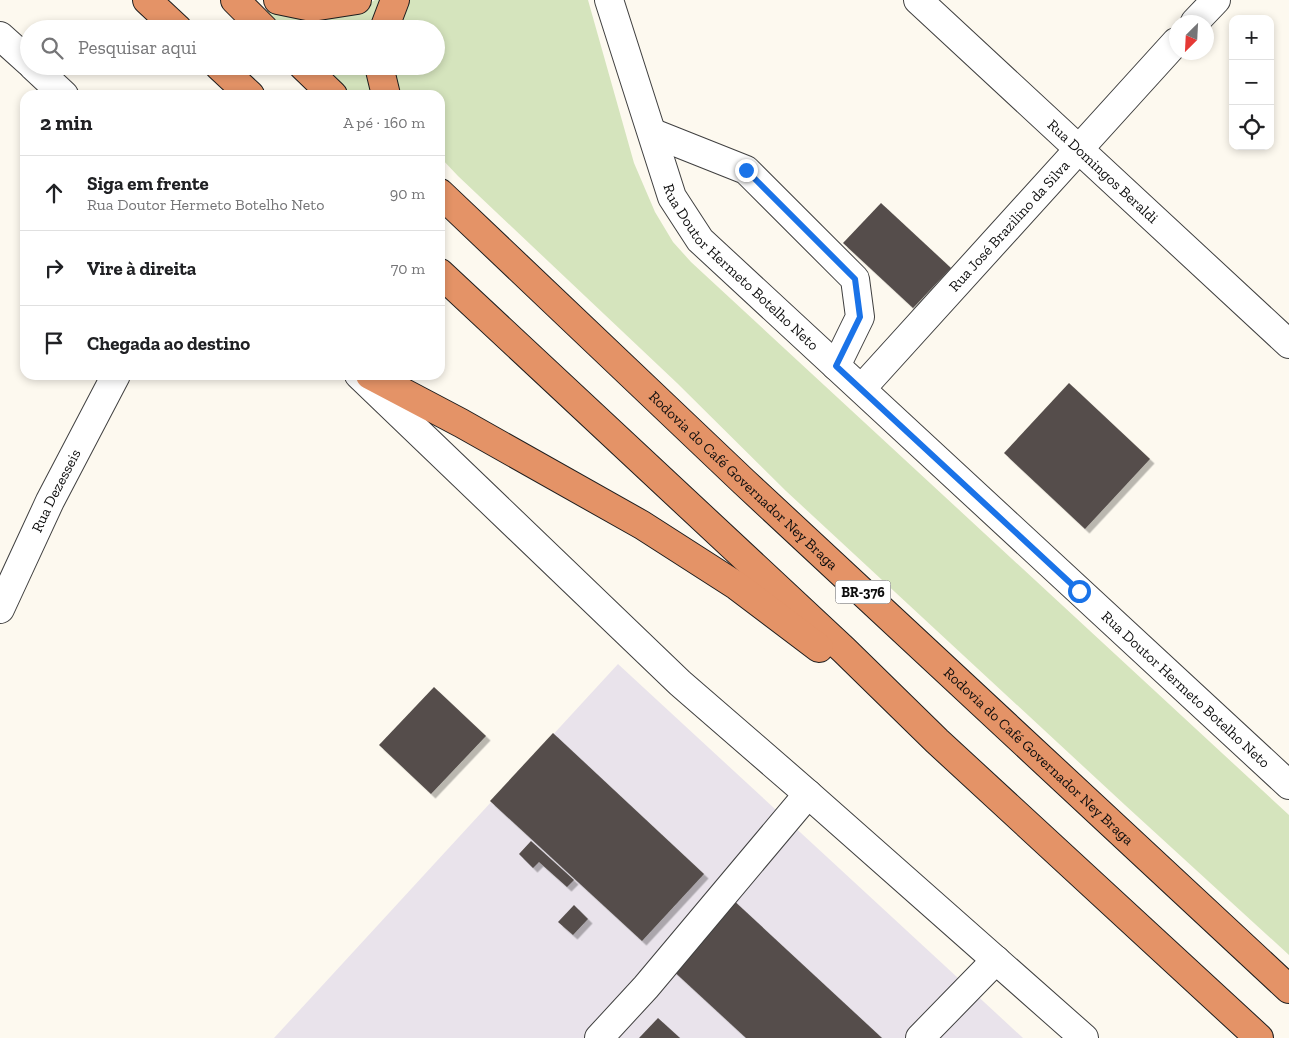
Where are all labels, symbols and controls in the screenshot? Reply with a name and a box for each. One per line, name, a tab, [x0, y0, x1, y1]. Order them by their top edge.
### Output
north arrow	[1169, 15, 1214, 60]
map controls	[1229, 15, 1274, 150]
button: +	[1229, 15, 1274, 60]
search box	[20, 20, 445, 75]
icon: search	[38, 34, 66, 62]
text: Pesquisar aqui	[78, 36, 197, 59]
button: −	[1229, 60, 1274, 105]
button: locate	[1229, 105, 1274, 150]
text: 2 min	[40, 110, 92, 135]
text: A pé · 160 m	[343, 113, 425, 132]
street label: Rua Domingos Beraldi	[1044, 116, 1162, 227]
street label: Rua José Brazilino da Silva	[945, 157, 1073, 295]
route end	[735, 159, 758, 182]
text: Siga em frente	[87, 172, 209, 195]
icon: ahead	[40, 179, 68, 207]
street label: Rua Doutor Hermeto Botelho Neto	[659, 182, 823, 354]
text: 90 m	[390, 184, 425, 203]
text: Rua Doutor Hermeto Botelho Neto	[87, 195, 324, 214]
icon: right	[40, 254, 68, 282]
text: Vire à direita	[87, 257, 196, 280]
text: 70 m	[391, 259, 425, 278]
icon: arrive	[40, 329, 68, 357]
text: Chegada ao destino	[87, 332, 250, 355]
street label: Rodovia do Café Governador Ney Braga	[645, 387, 842, 574]
street label: Rua Dezesseis	[28, 446, 85, 535]
road number: BR-376	[836, 580, 890, 604]
route start	[1068, 580, 1091, 603]
street label: Rua Doutor Hermeto Botelho Neto	[1098, 607, 1274, 772]
street label: Rodovia do Café Governador Ney Braga	[940, 664, 1137, 849]

